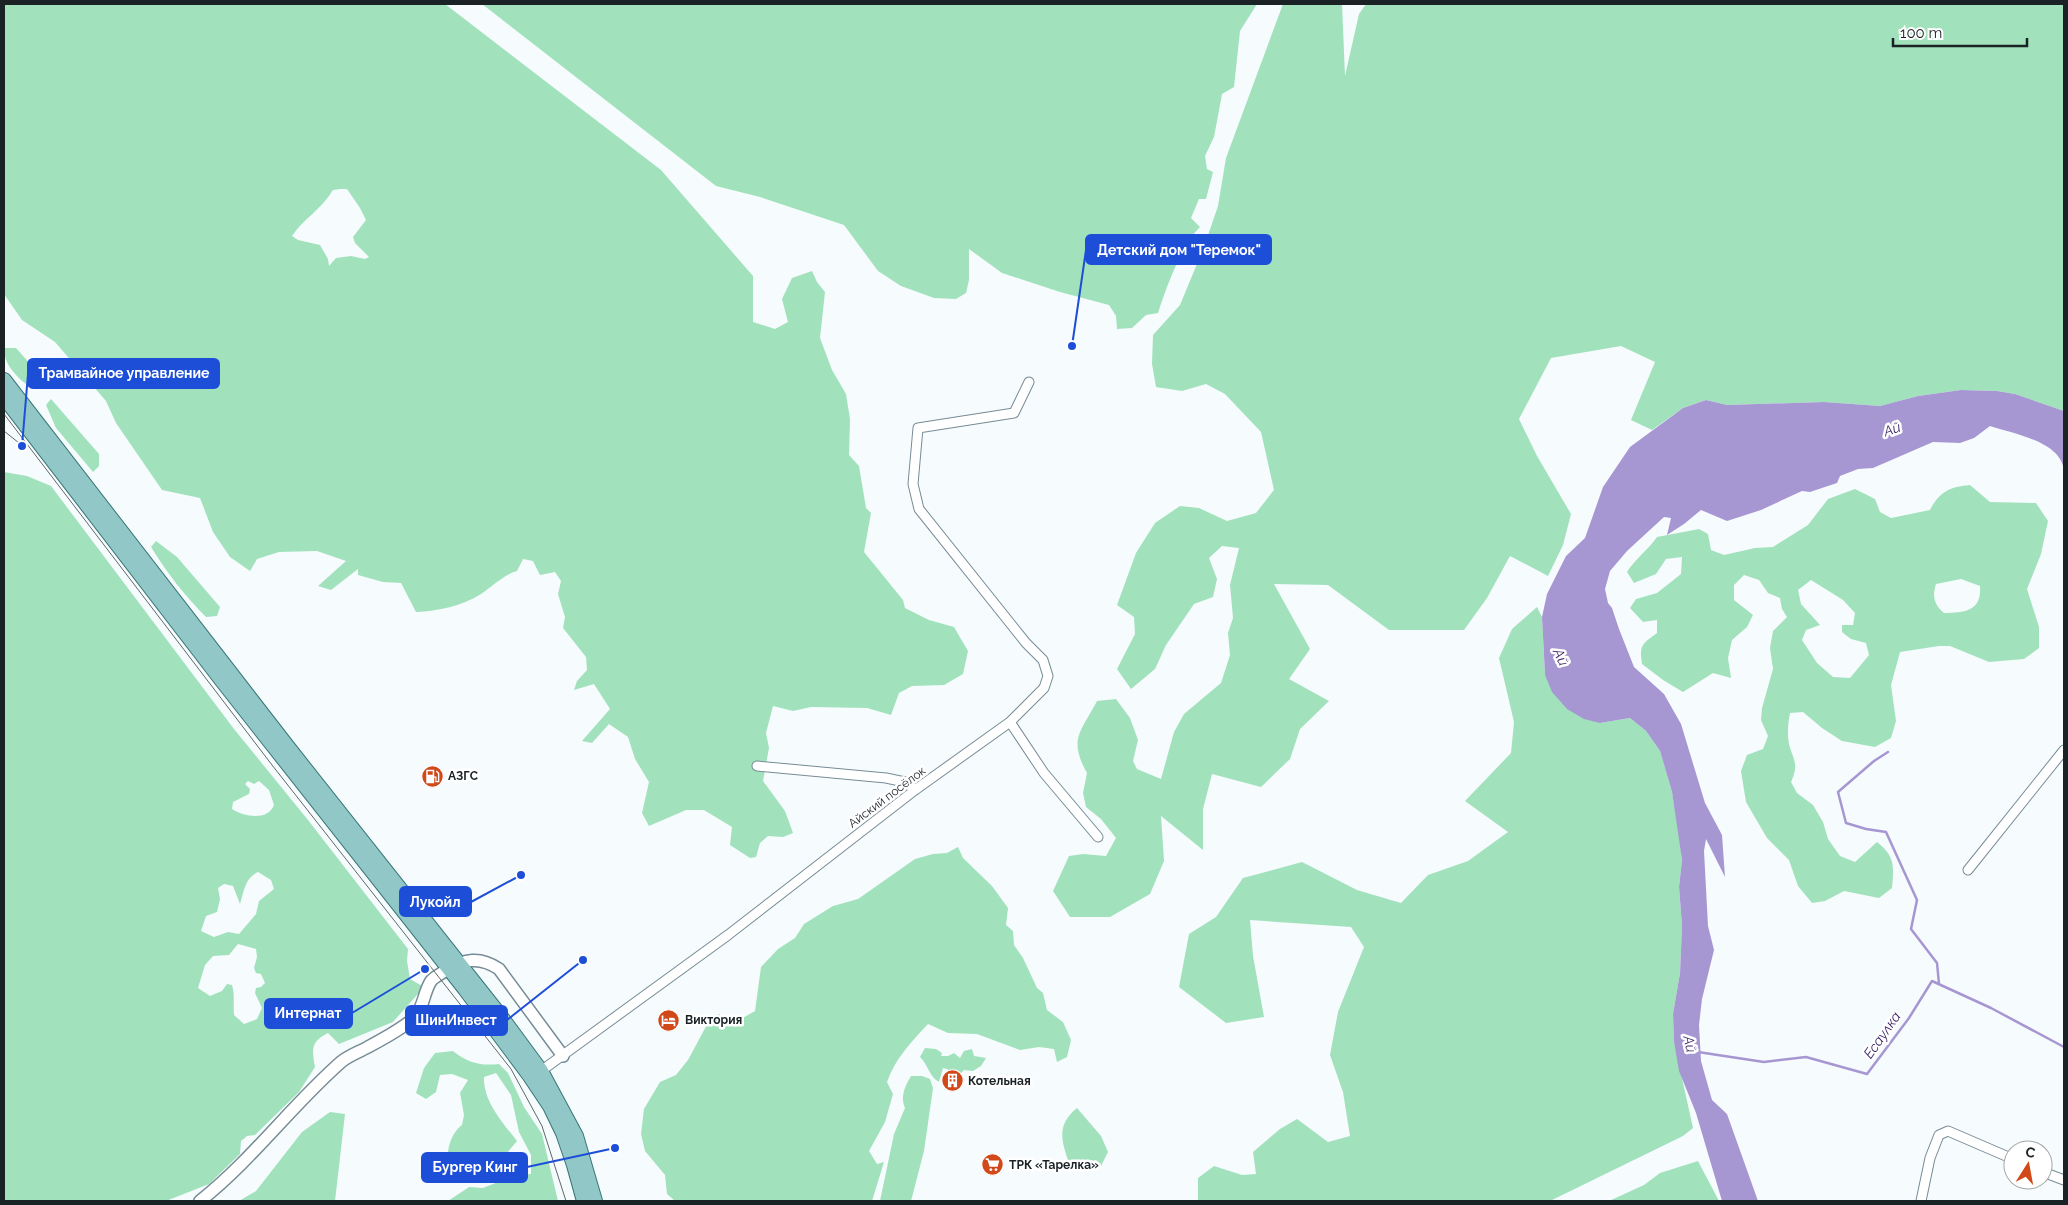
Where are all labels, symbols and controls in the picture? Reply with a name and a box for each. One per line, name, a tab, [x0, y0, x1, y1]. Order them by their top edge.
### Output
scale bar	[1893, 15, 2027, 47]
text: 100 m	[1900, 24, 1942, 42]
callout: Детский дом "Теремок"	[1086, 235, 1271, 264]
text: Детский дом "Теремок"	[1097, 242, 1261, 258]
callout: Трамвайное управление	[28, 359, 219, 388]
text: Трамвайное управление	[39, 365, 210, 381]
water label: Ай	[1880, 419, 1903, 440]
water label: Ай	[1550, 645, 1572, 668]
street label: Айский посёлок	[846, 763, 928, 831]
fuel station icon: АЗГС	[420, 764, 444, 788]
place label: АЗГС	[448, 769, 478, 783]
callout: Лукойл	[400, 887, 471, 916]
text: Лукойл	[409, 894, 461, 910]
callout: Интернат	[265, 999, 352, 1028]
text: Интернат	[275, 1005, 341, 1021]
callout: ШинИнвест	[406, 1006, 507, 1035]
hotel icon: Виктория	[657, 1008, 681, 1032]
water label: Есаулка	[1860, 1009, 1904, 1061]
text: ШинИнвест	[415, 1012, 497, 1028]
place label: Виктория	[685, 1013, 742, 1027]
water label: Ай	[1680, 1033, 1700, 1054]
building icon: Котельная	[940, 1069, 964, 1093]
place label: Котельная	[968, 1074, 1031, 1088]
north arrow	[2003, 1140, 2053, 1190]
text: С	[2024, 1143, 2037, 1161]
callout: Бургер Кинг	[422, 1153, 527, 1182]
supermarket icon: ТРК «Тарелка»	[981, 1153, 1005, 1177]
place label: ТРК «Тарелка»	[1009, 1158, 1099, 1172]
text: Бургер Кинг	[432, 1159, 518, 1175]

